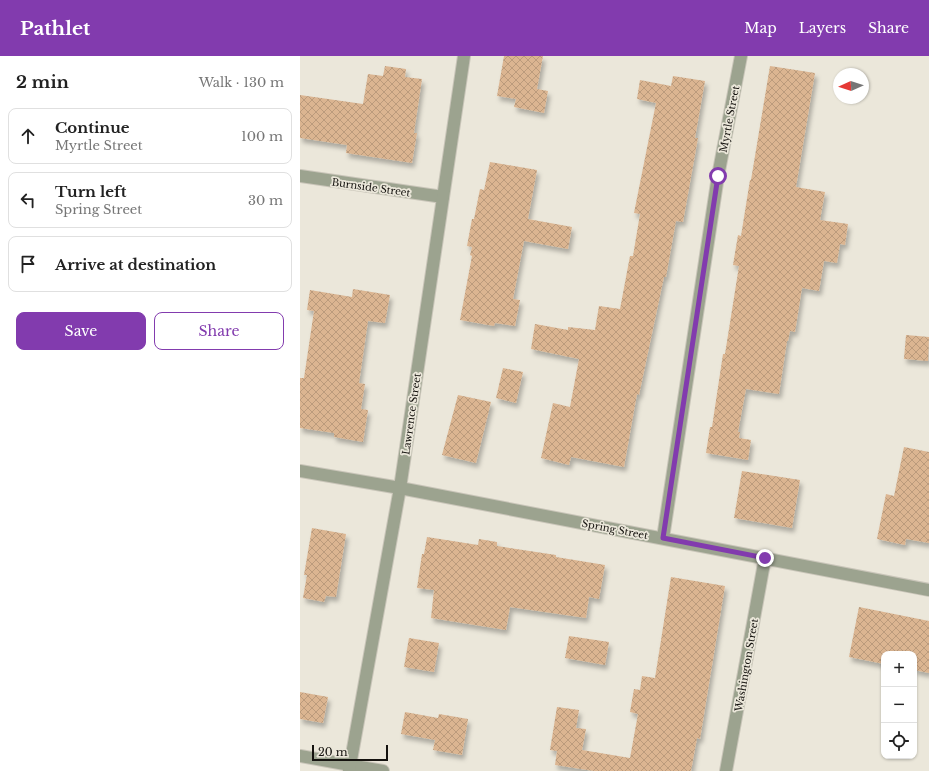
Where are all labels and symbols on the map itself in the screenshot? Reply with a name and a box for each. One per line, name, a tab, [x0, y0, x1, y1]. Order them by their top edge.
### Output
north arrow	[833, 68, 869, 104]
street label: Myrtle Street	[717, 85, 742, 153]
route start	[709, 167, 727, 185]
street label: Burnside Street	[331, 176, 411, 199]
street label: Lawrence Street	[399, 372, 424, 456]
street label: Spring Street	[581, 517, 649, 542]
route end	[756, 549, 774, 567]
street label: Washington Street	[732, 617, 761, 714]
scale bar	[312, 743, 388, 762]

